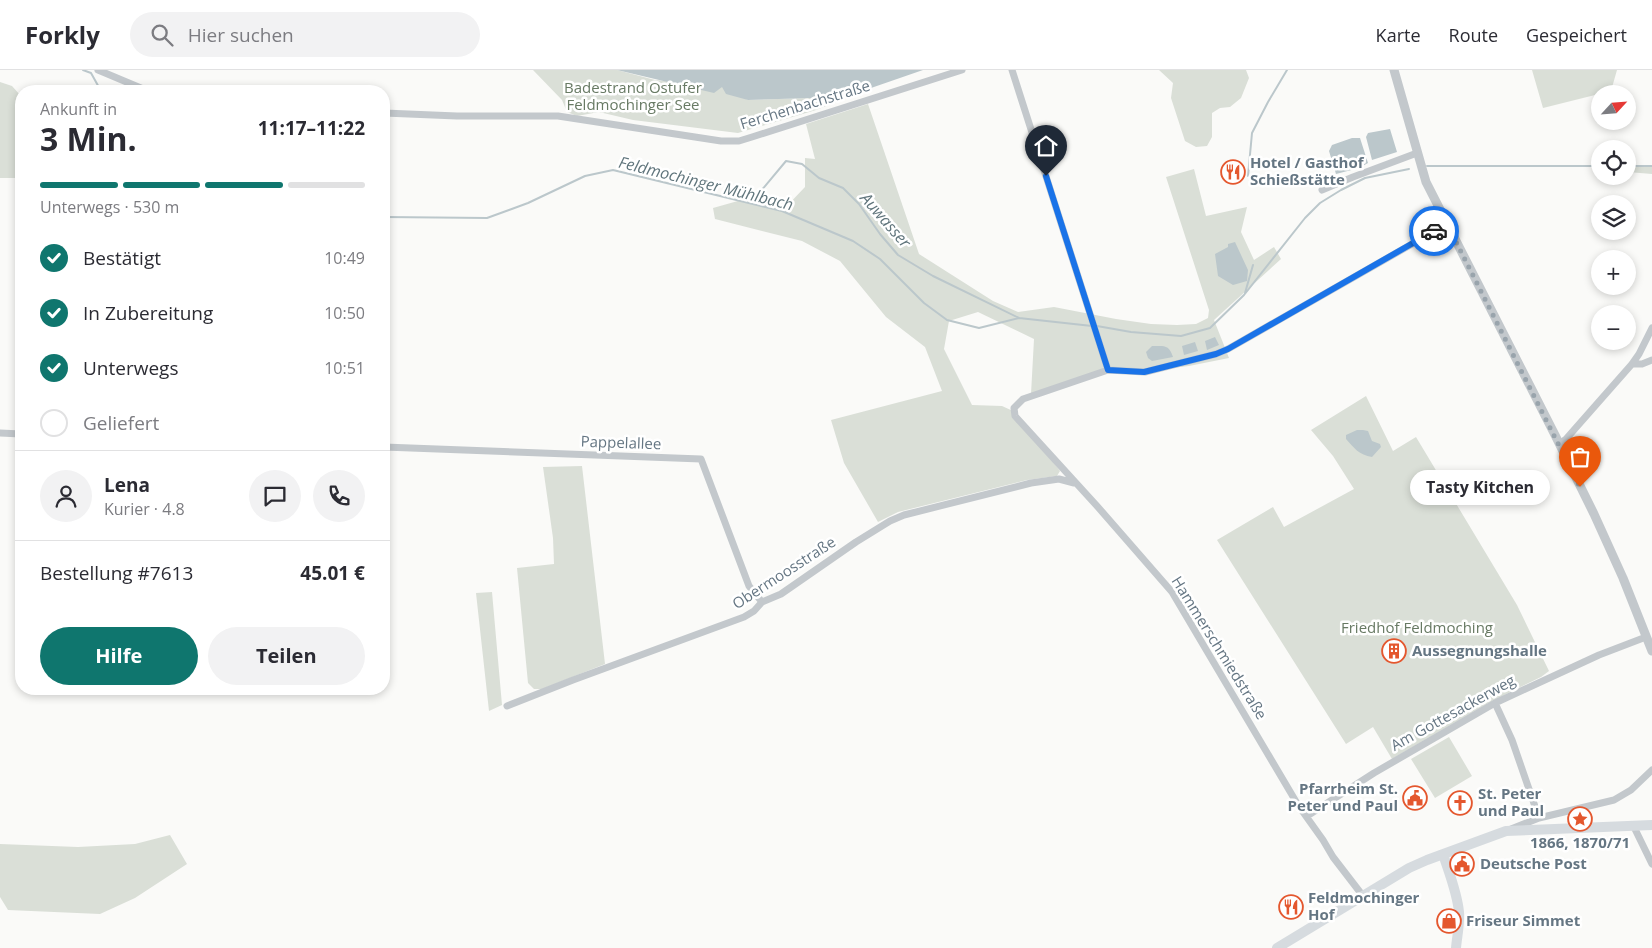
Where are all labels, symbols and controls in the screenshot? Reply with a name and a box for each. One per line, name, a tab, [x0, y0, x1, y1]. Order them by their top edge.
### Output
search box	[130, 12, 480, 57]
text: Forkly	[25, 18, 100, 51]
icon: search	[148, 21, 176, 49]
text: Hier suchen	[188, 22, 294, 48]
text: Karte	[1376, 23, 1421, 47]
text: Route	[1449, 23, 1498, 47]
text: Gespeichert	[1526, 23, 1627, 47]
street label: Ferchenbachstraße	[737, 75, 872, 133]
park label: Badestrand Ostufer Feldmochinger See	[564, 77, 702, 114]
north arrow	[1591, 85, 1636, 130]
map controls	[1591, 85, 1636, 350]
text: Ankunft in	[40, 98, 117, 120]
text: 11:17–11:22	[258, 115, 365, 141]
text: 3 Min.	[40, 117, 137, 160]
pin	[1025, 125, 1067, 176]
icon: home	[1032, 132, 1060, 160]
button: locate	[1591, 140, 1636, 185]
water label: Feldmochinger Mühlbach	[617, 151, 795, 215]
place label: Hotel / Gasthof Schießstätte	[1250, 152, 1365, 189]
restaurant icon: Hotel / Gasthof Schießstätte	[1220, 159, 1246, 185]
water label: Auwasser	[855, 187, 917, 253]
button: layers	[1591, 195, 1636, 240]
text: Unterwegs · 530 m	[40, 196, 179, 218]
courier	[1409, 206, 1459, 256]
icon: car	[1420, 217, 1448, 245]
icon: check	[40, 244, 68, 272]
text: Bestätigt	[83, 245, 161, 271]
text: 10:49	[324, 247, 365, 269]
button: +	[1591, 250, 1636, 295]
icon: check	[40, 299, 68, 327]
text: In Zubereitung	[83, 300, 213, 326]
text: 10:50	[324, 302, 365, 324]
button: −	[1591, 305, 1636, 350]
icon: check	[40, 354, 68, 382]
text: Unterwegs	[83, 355, 178, 381]
text: 10:51	[324, 357, 365, 379]
text: Geliefert	[83, 410, 159, 436]
street label: Pappelallee	[580, 431, 662, 453]
pin	[1559, 436, 1601, 487]
icon: bag	[1566, 443, 1594, 471]
button: person	[40, 470, 92, 522]
button: chat	[249, 470, 301, 522]
button: phone	[313, 470, 365, 522]
callout: Tasty Kitchen	[1410, 470, 1550, 504]
text: Lena	[104, 472, 150, 498]
text: Tasty Kitchen	[1426, 476, 1534, 498]
text: Kurier · 4.8	[104, 498, 185, 520]
street label: Obermoosstraße	[728, 531, 839, 613]
text: Bestellung #7613	[40, 560, 193, 586]
text: 45.01 €	[300, 560, 365, 586]
street label: Hammerschmiedstraße	[1168, 572, 1272, 723]
park label: Friedhof Feldmoching	[1341, 617, 1493, 637]
button: Hilfe	[40, 627, 198, 685]
button: Teilen	[208, 627, 365, 685]
building icon: Aussegnungshalle	[1381, 638, 1407, 664]
place label: Aussegnungshalle	[1412, 640, 1547, 660]
street label: Am Gottesackerweg	[1387, 670, 1518, 755]
place label: Pfarrheim St. Peter und Paul	[1288, 778, 1398, 815]
place label: St. Peter und Paul	[1478, 783, 1544, 820]
public building icon: Pfarrheim St. Peter und Paul	[1402, 785, 1428, 811]
church icon: St. Peter und Paul	[1447, 790, 1473, 816]
place icon: 1866, 1870/71	[1567, 806, 1593, 832]
place label: 1866, 1870/71	[1530, 832, 1630, 852]
public building icon: Deutsche Post	[1449, 851, 1475, 877]
place label: Deutsche Post	[1480, 853, 1587, 873]
place label: Feldmochinger Hof	[1308, 887, 1420, 924]
restaurant icon: Feldmochinger Hof	[1278, 894, 1304, 920]
shop icon: Friseur Simmet	[1436, 908, 1462, 934]
place label: Friseur Simmet	[1466, 910, 1581, 930]

